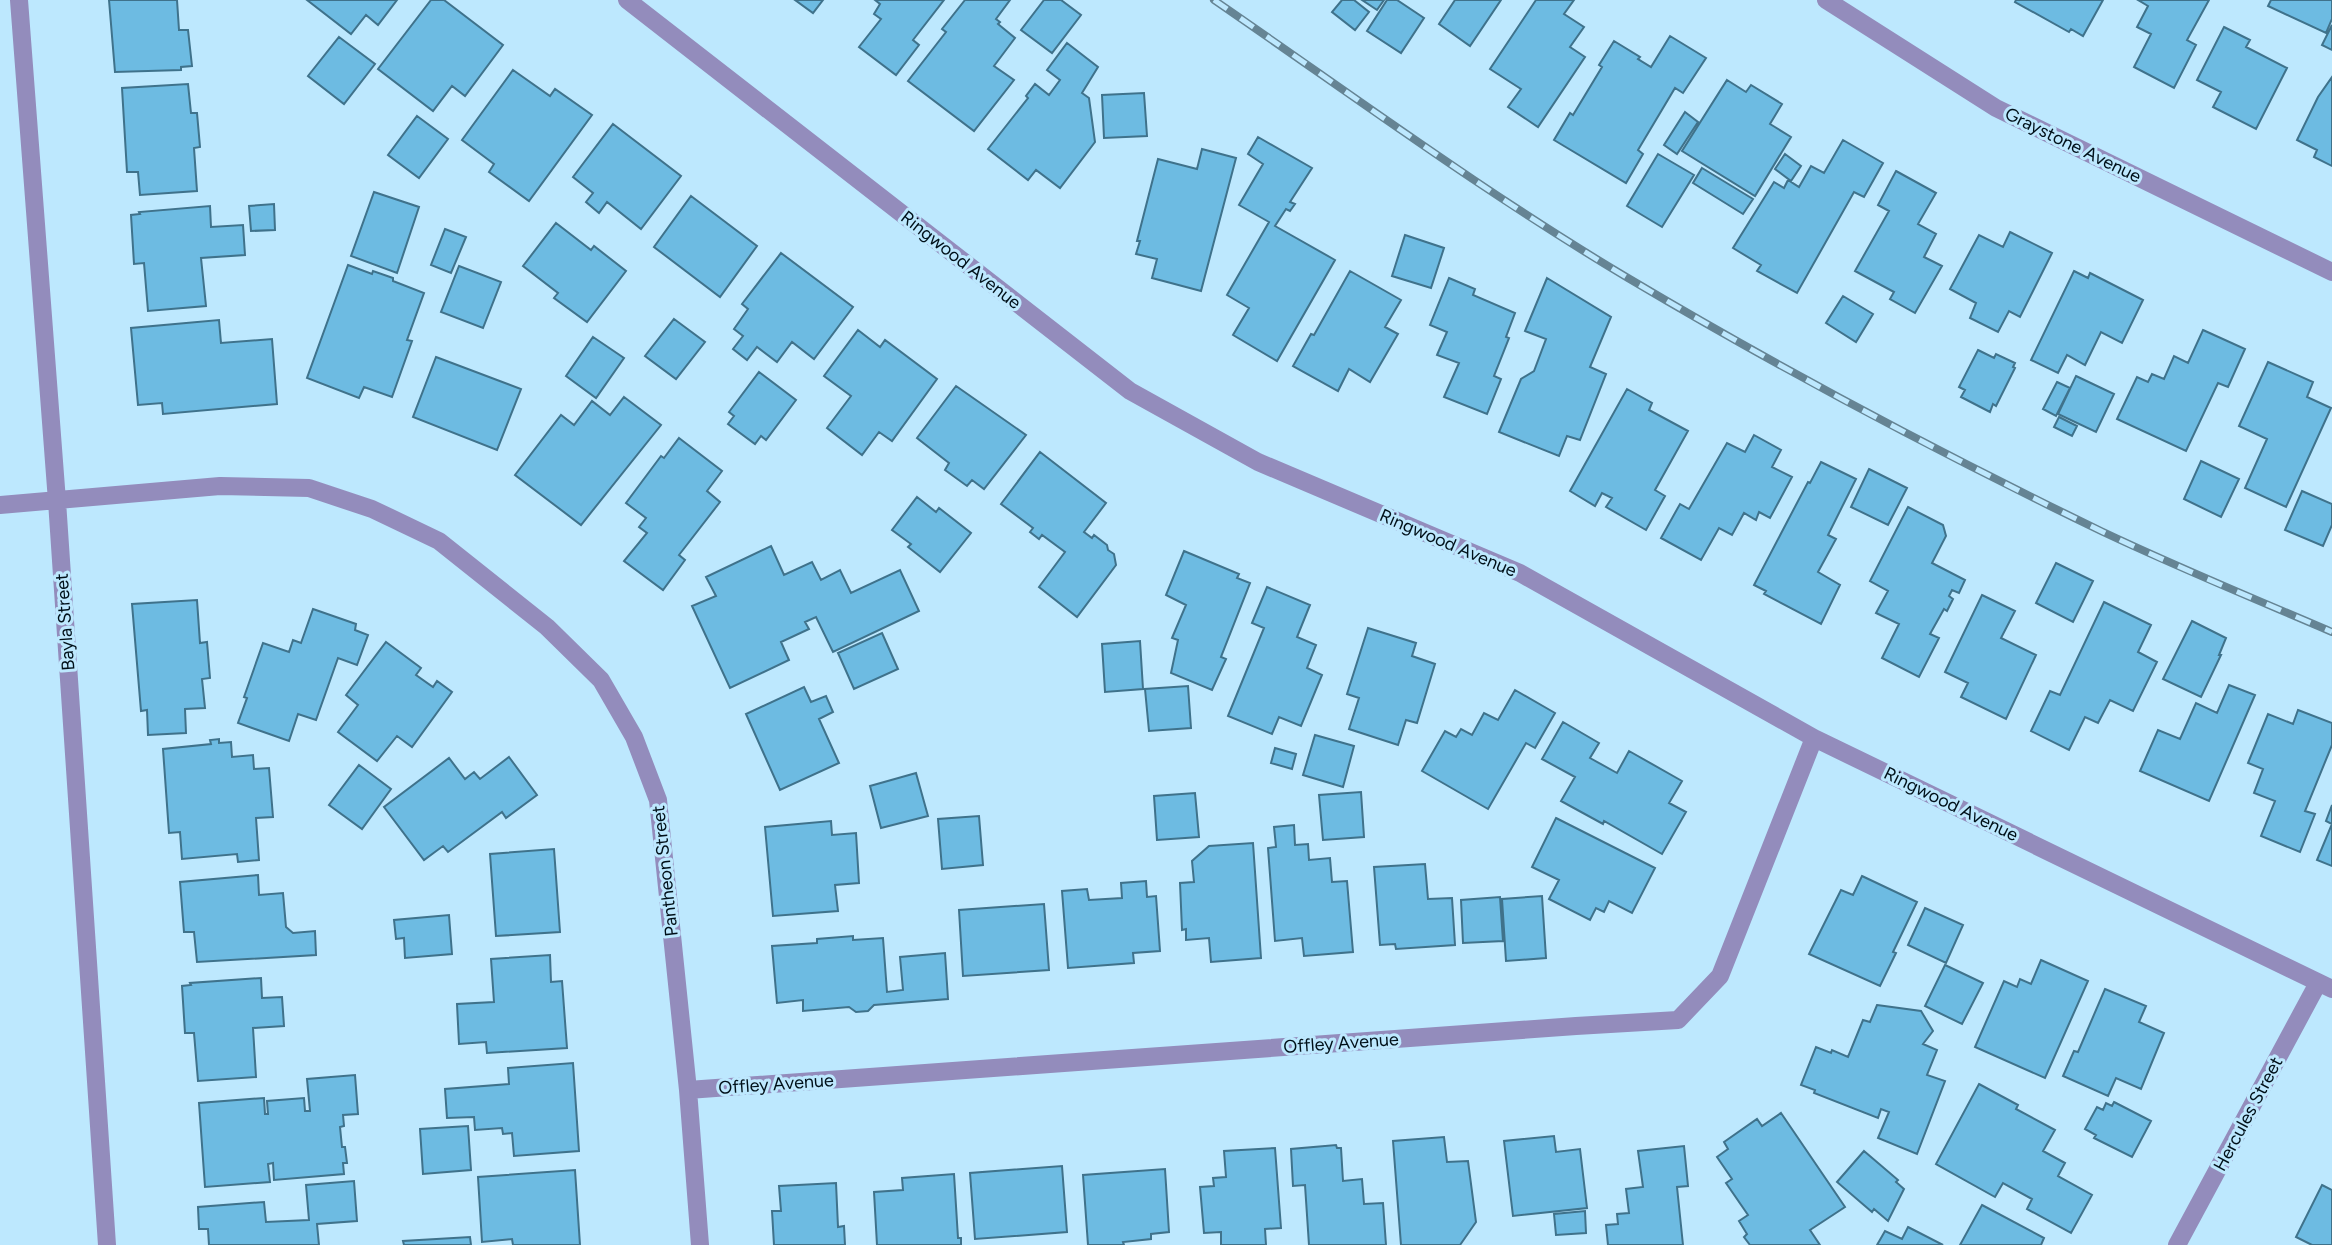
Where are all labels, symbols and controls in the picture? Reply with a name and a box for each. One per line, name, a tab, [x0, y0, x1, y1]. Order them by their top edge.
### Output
street label: Graystone Avenue	[2001, 102, 2145, 188]
street label: Ringwood Avenue	[896, 206, 1026, 314]
street label: Ringwood Avenue	[1376, 504, 1520, 582]
street label: Bayla Street	[51, 572, 79, 671]
street label: Ringwood Avenue	[1880, 762, 2022, 846]
street label: Pantheon Street	[647, 804, 683, 938]
street label: Offley Avenue	[1283, 1028, 1400, 1058]
street label: Hercules Street	[2209, 1053, 2287, 1175]
street label: Offley Avenue	[718, 1069, 835, 1099]

